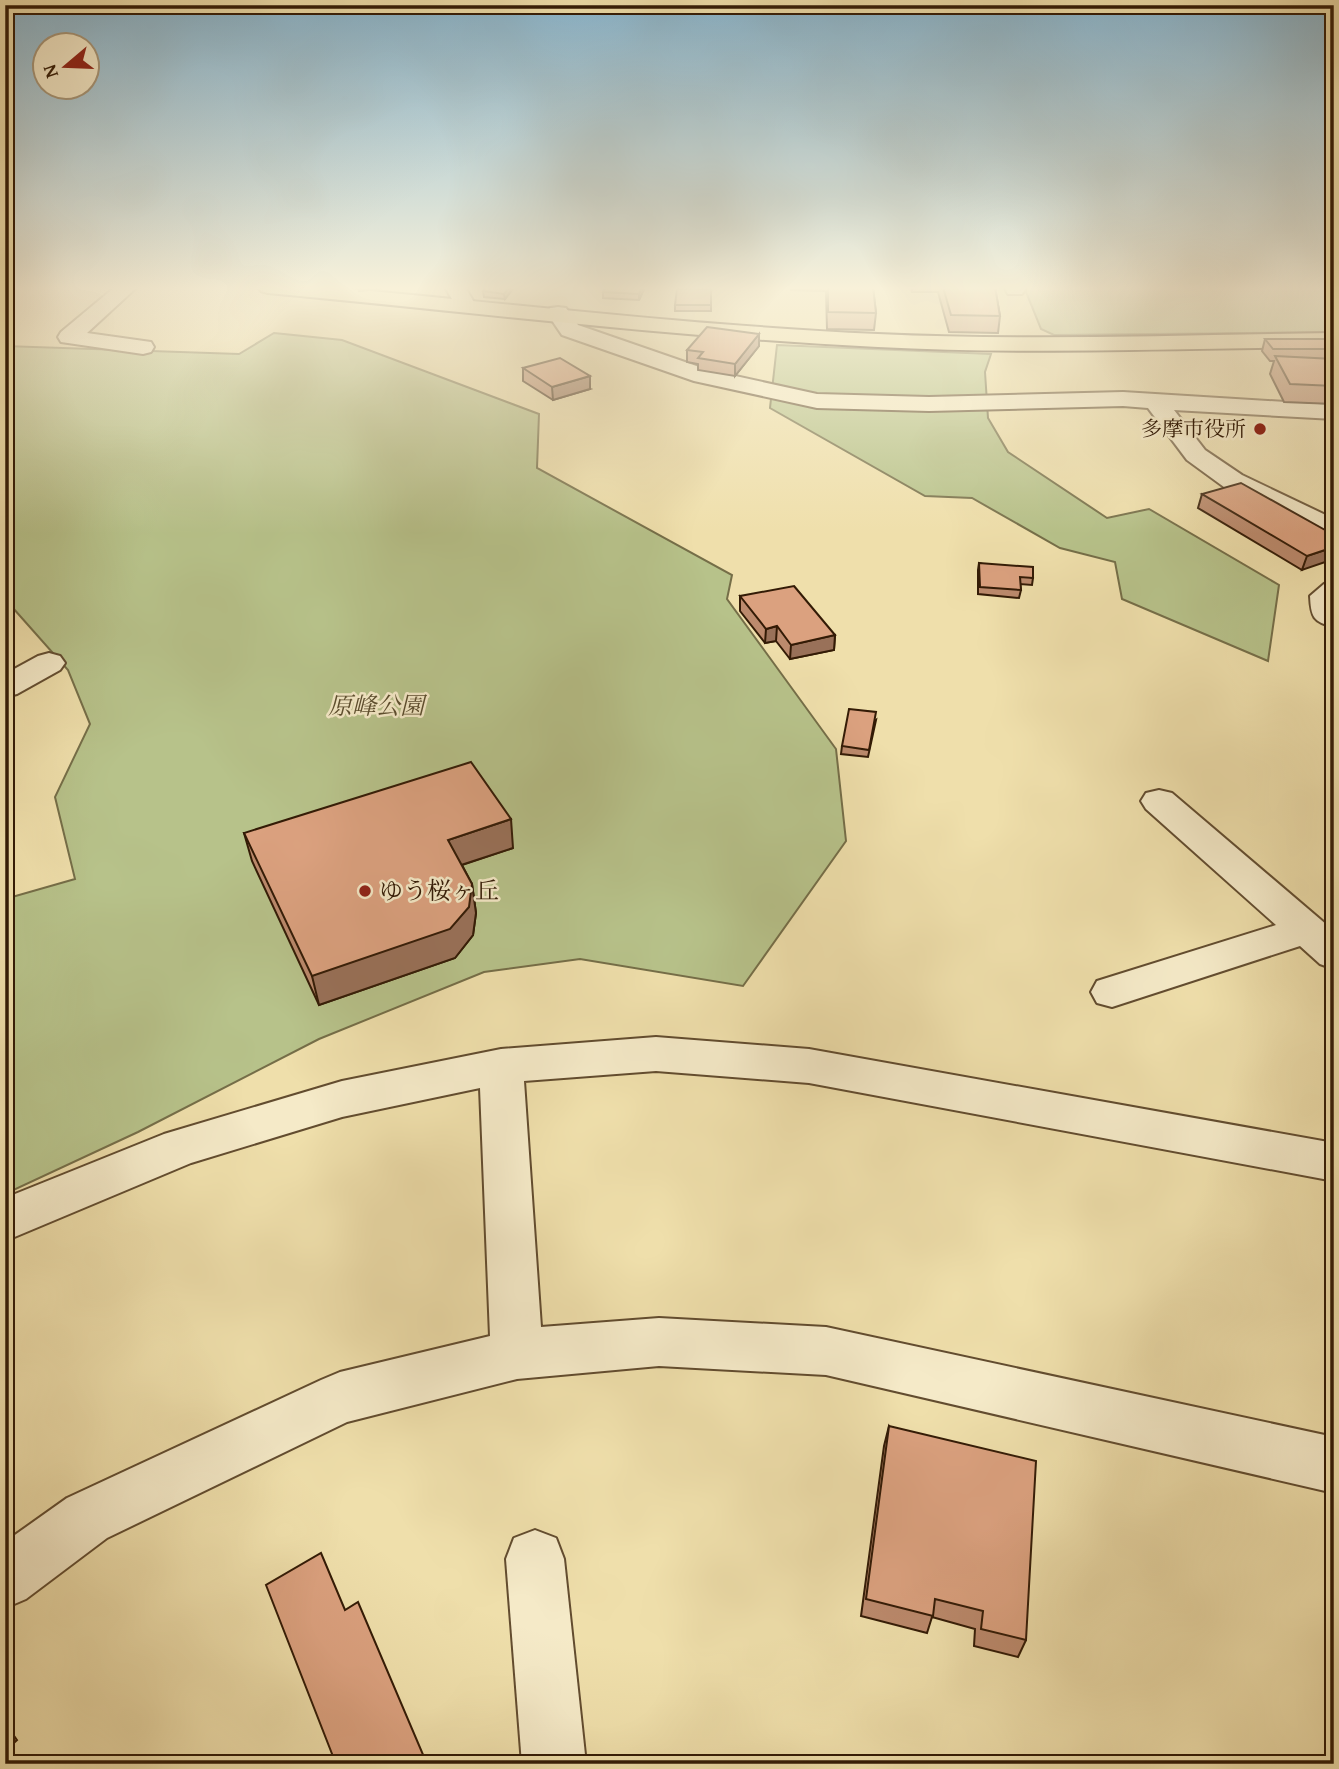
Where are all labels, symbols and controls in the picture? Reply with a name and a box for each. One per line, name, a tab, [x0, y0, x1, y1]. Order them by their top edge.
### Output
north arrow	[32, 32, 102, 102]
text: N	[35, 61, 65, 82]
place label: 多摩市役所	[1141, 413, 1246, 444]
marker: 多摩市役所	[1252, 421, 1268, 437]
park label: 原峰公園	[328, 688, 428, 723]
place label: ゆう桜ヶ丘	[379, 873, 499, 908]
marker: ゆう桜ヶ丘	[357, 883, 373, 899]

